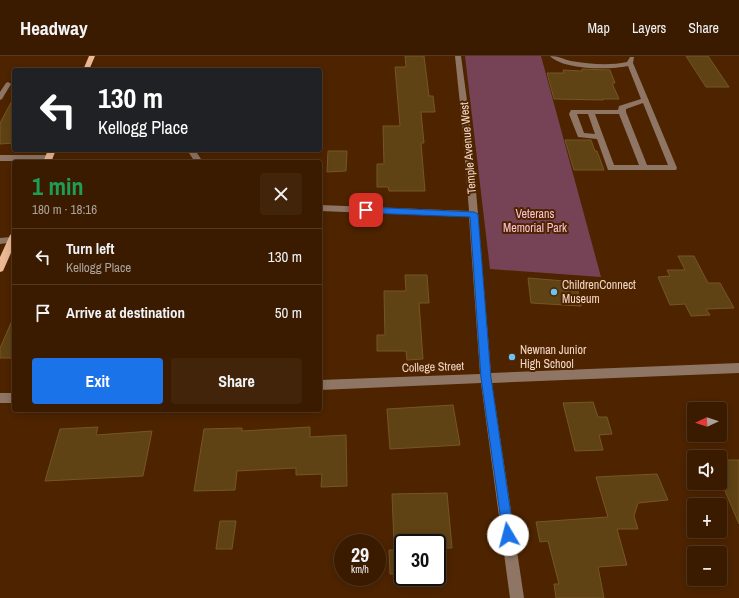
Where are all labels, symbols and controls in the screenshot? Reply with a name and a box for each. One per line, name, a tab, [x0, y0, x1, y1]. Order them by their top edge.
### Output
text: Headway	[20, 15, 88, 41]
text: Map	[588, 19, 610, 37]
text: Layers	[632, 19, 666, 37]
text: Share	[688, 19, 719, 37]
text: 130 m	[98, 79, 163, 117]
icon: left	[32, 84, 84, 136]
street label: Temple Avenue West	[456, 101, 480, 195]
text: Kellogg Place	[98, 115, 188, 140]
text: 1 min	[32, 170, 83, 202]
button: close	[260, 173, 302, 215]
pin	[349, 193, 383, 227]
icon: arrive	[355, 199, 377, 221]
text: 180 m · 18:16	[32, 201, 97, 218]
park label: Veterans Memorial Park	[503, 206, 567, 236]
text: Turn left	[66, 238, 114, 259]
icon: left	[32, 246, 54, 268]
text: 130 m	[268, 246, 302, 267]
text: Kellogg Place	[66, 259, 131, 276]
place label: ChildrenConnect Museum	[562, 277, 636, 307]
marker: ChildrenConnect Museum	[549, 287, 559, 297]
icon: arrive	[32, 302, 54, 324]
text: Arrive at destination	[66, 302, 185, 323]
text: 50 m	[275, 302, 302, 323]
place label: Newnan Junior High School	[520, 342, 587, 372]
marker: Newnan Junior High School	[507, 352, 517, 362]
button: Exit	[32, 358, 163, 404]
button: Share	[171, 358, 302, 404]
street label: College Street	[402, 358, 465, 376]
north arrow	[687, 402, 727, 442]
map controls	[687, 402, 727, 586]
button: sound	[687, 450, 727, 490]
button: +	[687, 498, 727, 538]
position arrow	[487, 514, 529, 556]
speed limit sign: 30	[394, 534, 446, 586]
text: 29	[351, 541, 369, 568]
button: −	[687, 546, 727, 586]
text: km/h	[351, 563, 369, 576]

